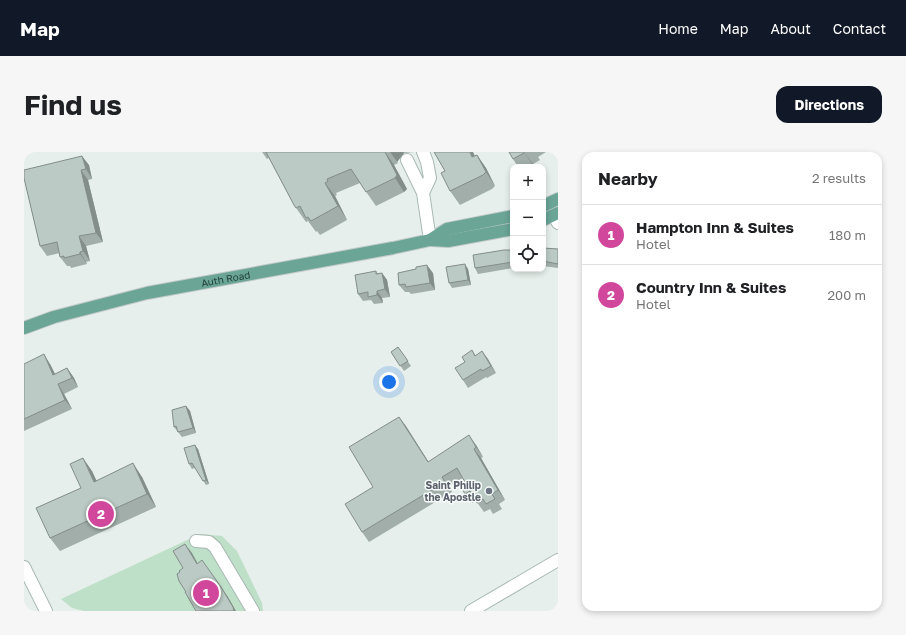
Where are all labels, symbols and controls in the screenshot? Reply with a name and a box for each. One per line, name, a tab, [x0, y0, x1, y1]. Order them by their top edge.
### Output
text: Map	[20, 17, 60, 40]
text: Home	[658, 20, 698, 37]
text: Map	[720, 20, 748, 37]
text: About	[770, 20, 811, 37]
text: Contact	[833, 20, 886, 37]
button: Directions	[776, 86, 882, 123]
text: Find us	[24, 88, 122, 121]
map controls	[510, 164, 546, 272]
button: +	[510, 164, 546, 200]
text: Nearby	[598, 168, 658, 189]
text: 2 results	[812, 170, 866, 186]
button: −	[510, 200, 546, 236]
text: Hampton Inn & Suites	[636, 218, 794, 236]
text: 1	[608, 227, 614, 243]
text: 180 m	[829, 227, 866, 243]
button: locate	[510, 236, 546, 272]
text: Hotel	[636, 236, 671, 252]
street label: Auth Road	[200, 268, 251, 289]
text: Country Inn & Suites	[636, 278, 786, 296]
text: 2	[607, 287, 615, 303]
text: 200 m	[828, 287, 866, 303]
text: Hotel	[636, 296, 671, 312]
your location	[379, 372, 399, 392]
place label: Saint Philip the Apostle	[425, 479, 481, 503]
marker: Saint Philip the Apostle	[484, 486, 494, 496]
pin: 2	[88, 499, 114, 529]
pin: 1	[193, 578, 219, 608]

